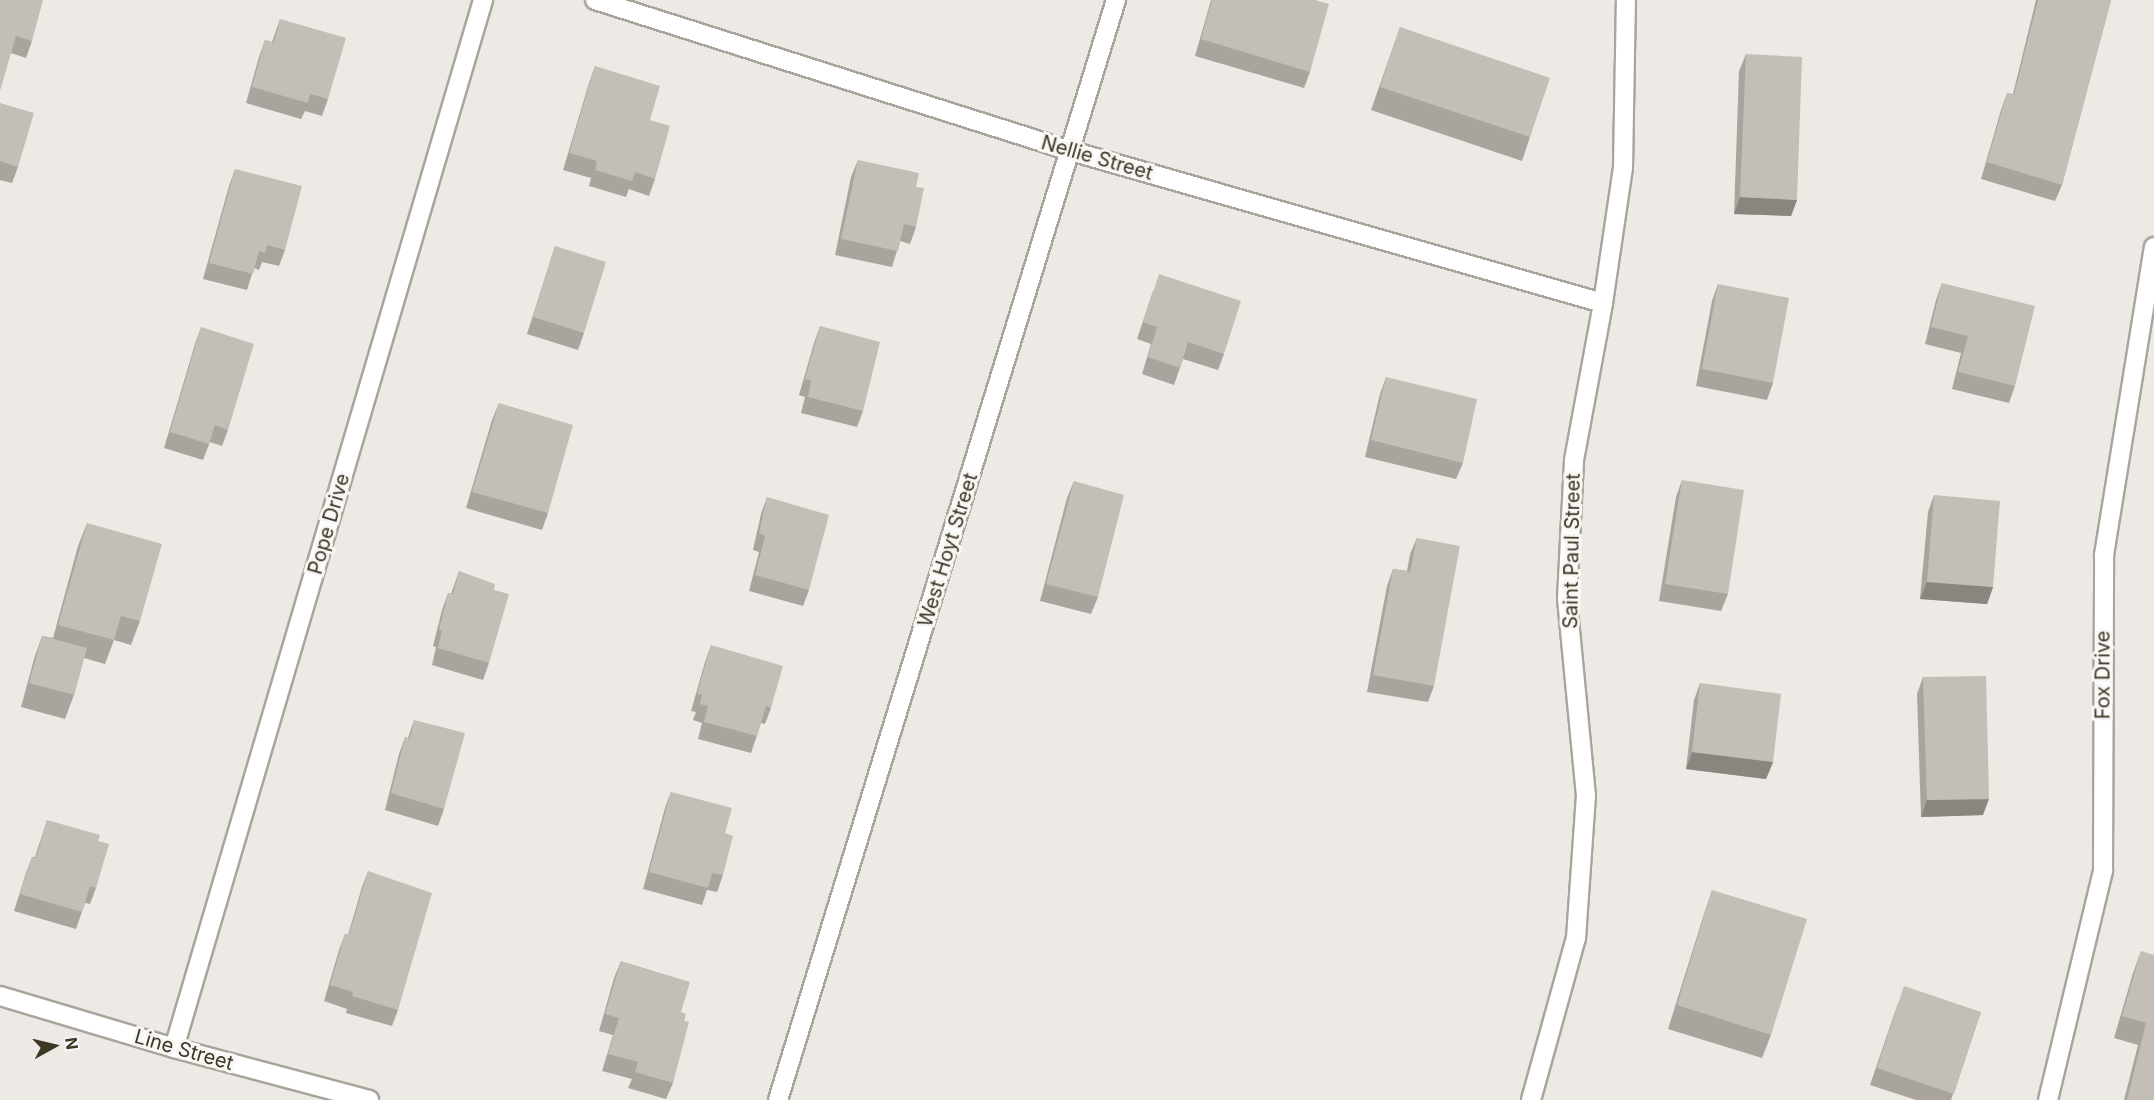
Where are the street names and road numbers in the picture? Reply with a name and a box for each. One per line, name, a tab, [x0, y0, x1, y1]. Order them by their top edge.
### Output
street label: Nellie Street	[1038, 131, 1156, 185]
street label: West Hoyt Street	[913, 470, 983, 630]
street label: Pope Drive	[303, 471, 355, 577]
street label: Saint Paul Street	[1559, 473, 1585, 629]
street label: Fox Drive	[2091, 631, 2115, 719]
street label: Line Street	[132, 1024, 236, 1076]

